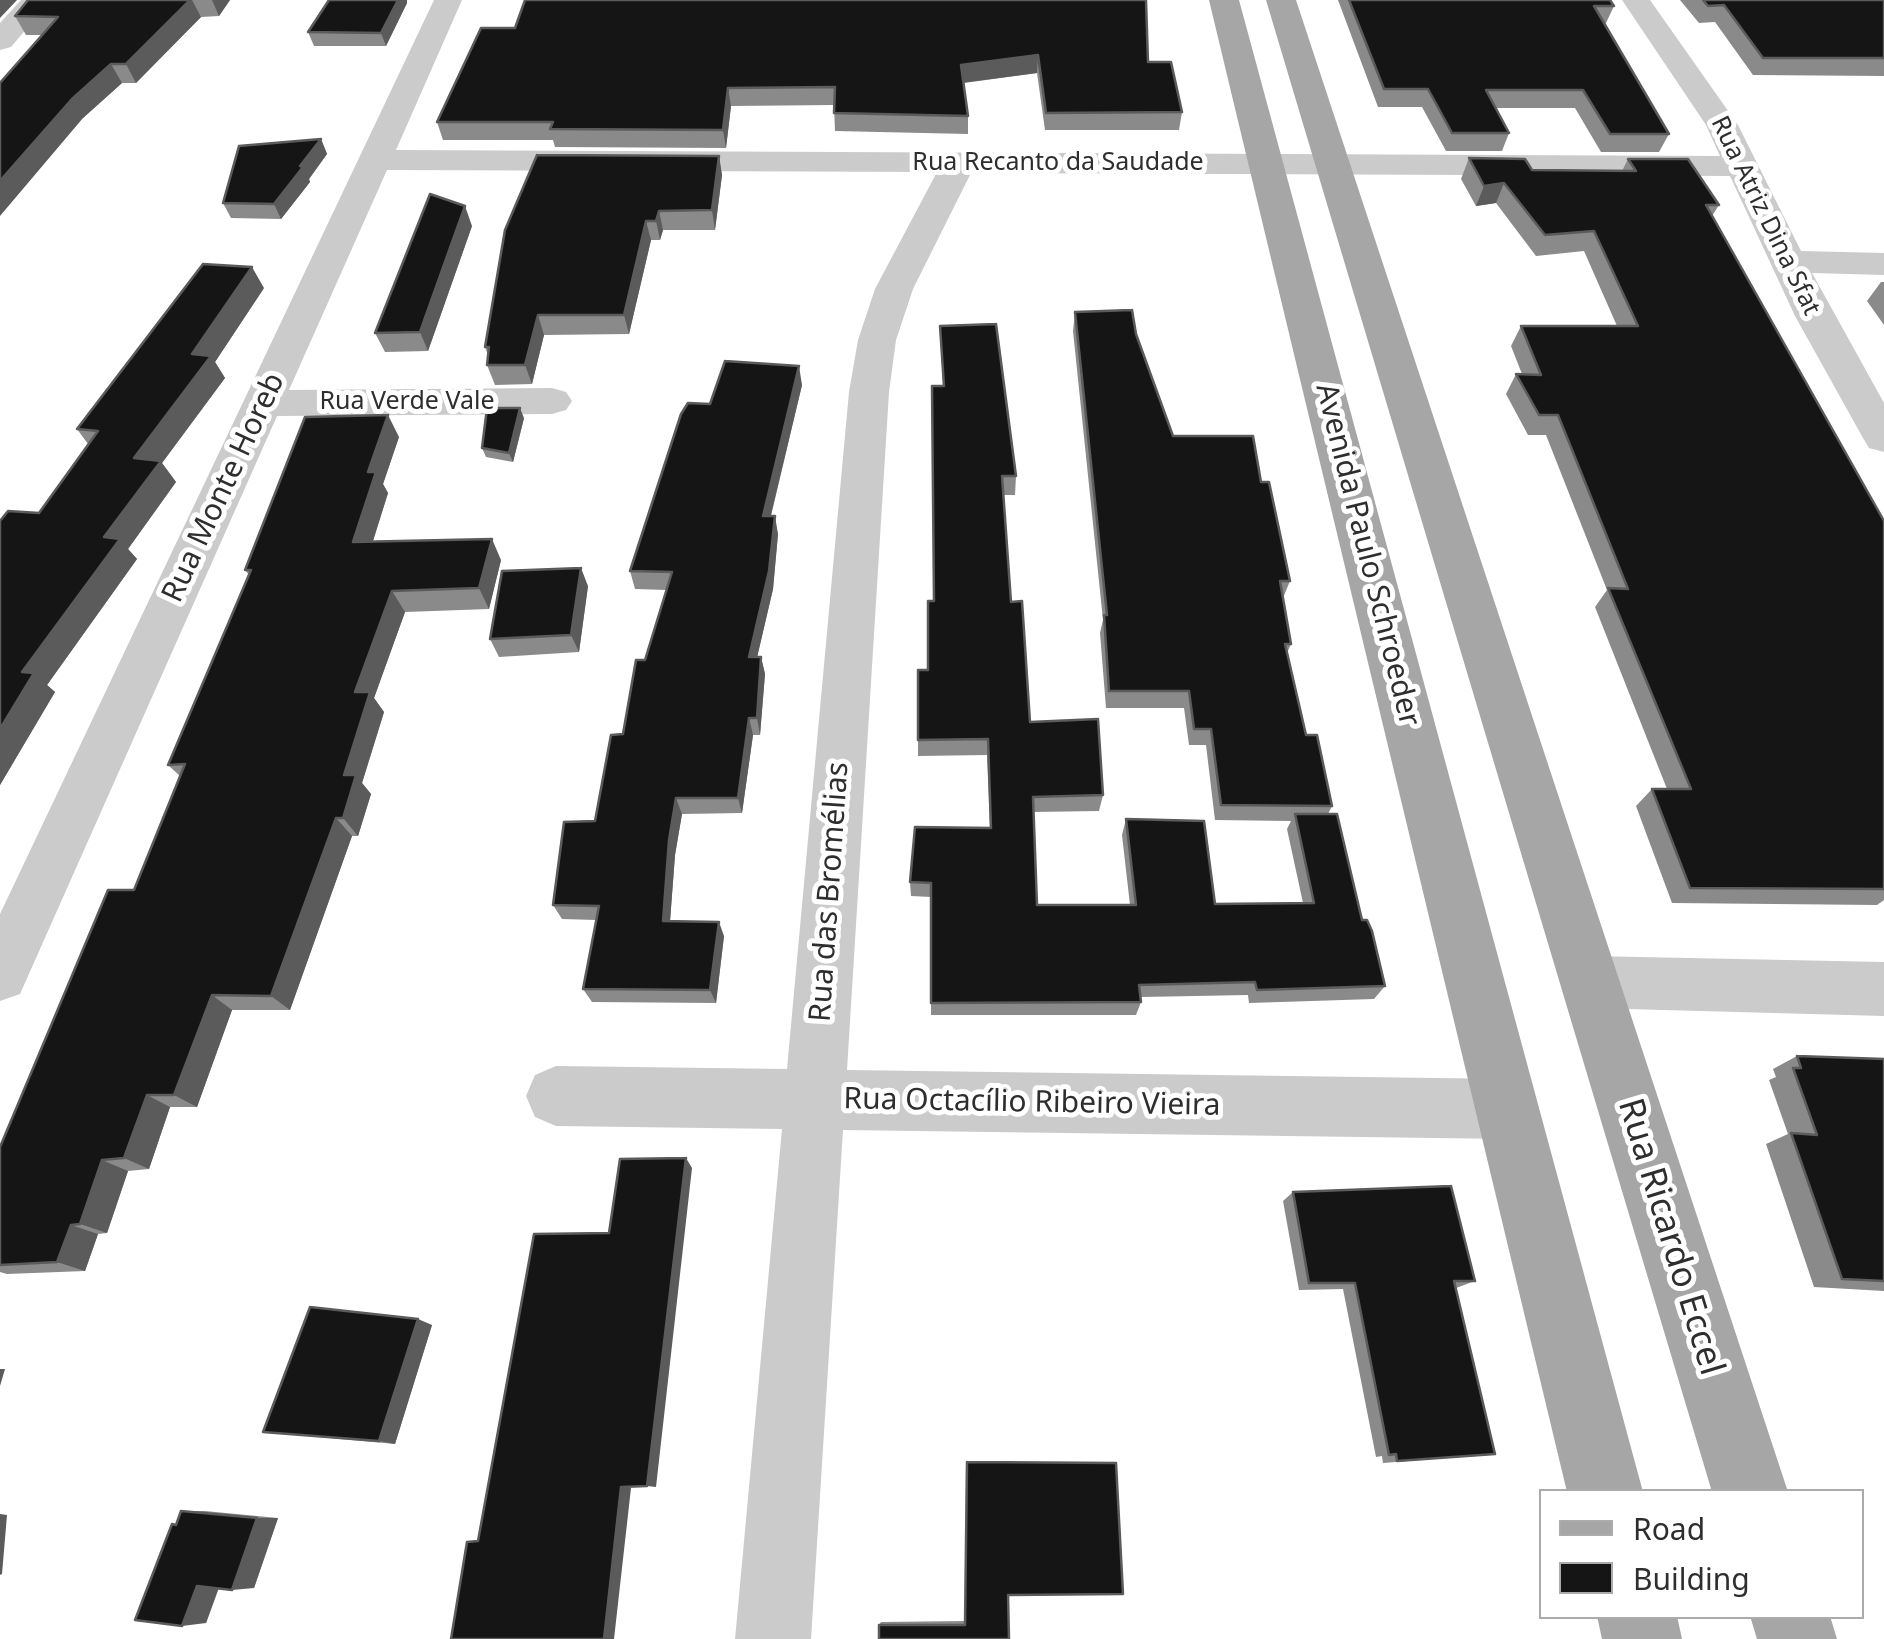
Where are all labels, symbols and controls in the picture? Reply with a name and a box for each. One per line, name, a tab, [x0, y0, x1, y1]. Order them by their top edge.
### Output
street label: Rua Atriz Dina Sfat	[1704, 112, 1826, 320]
street label: Rua Recanto da Saudade	[912, 148, 1204, 178]
street label: Rua Monte Horeb	[155, 368, 293, 608]
street label: Avenida Paulo Schroeder	[1307, 380, 1427, 730]
street label: Rua Verde Vale	[320, 387, 494, 417]
street label: Rua das Bromélias	[803, 761, 857, 1023]
street label: Rua Octacílio Ribeiro Vieira	[843, 1082, 1221, 1124]
street label: Rua Ricardo Eccel	[1608, 1094, 1732, 1380]
legend	[1539, 1489, 1864, 1619]
text: Road	[1633, 1508, 1705, 1549]
text: Building	[1633, 1558, 1750, 1599]

